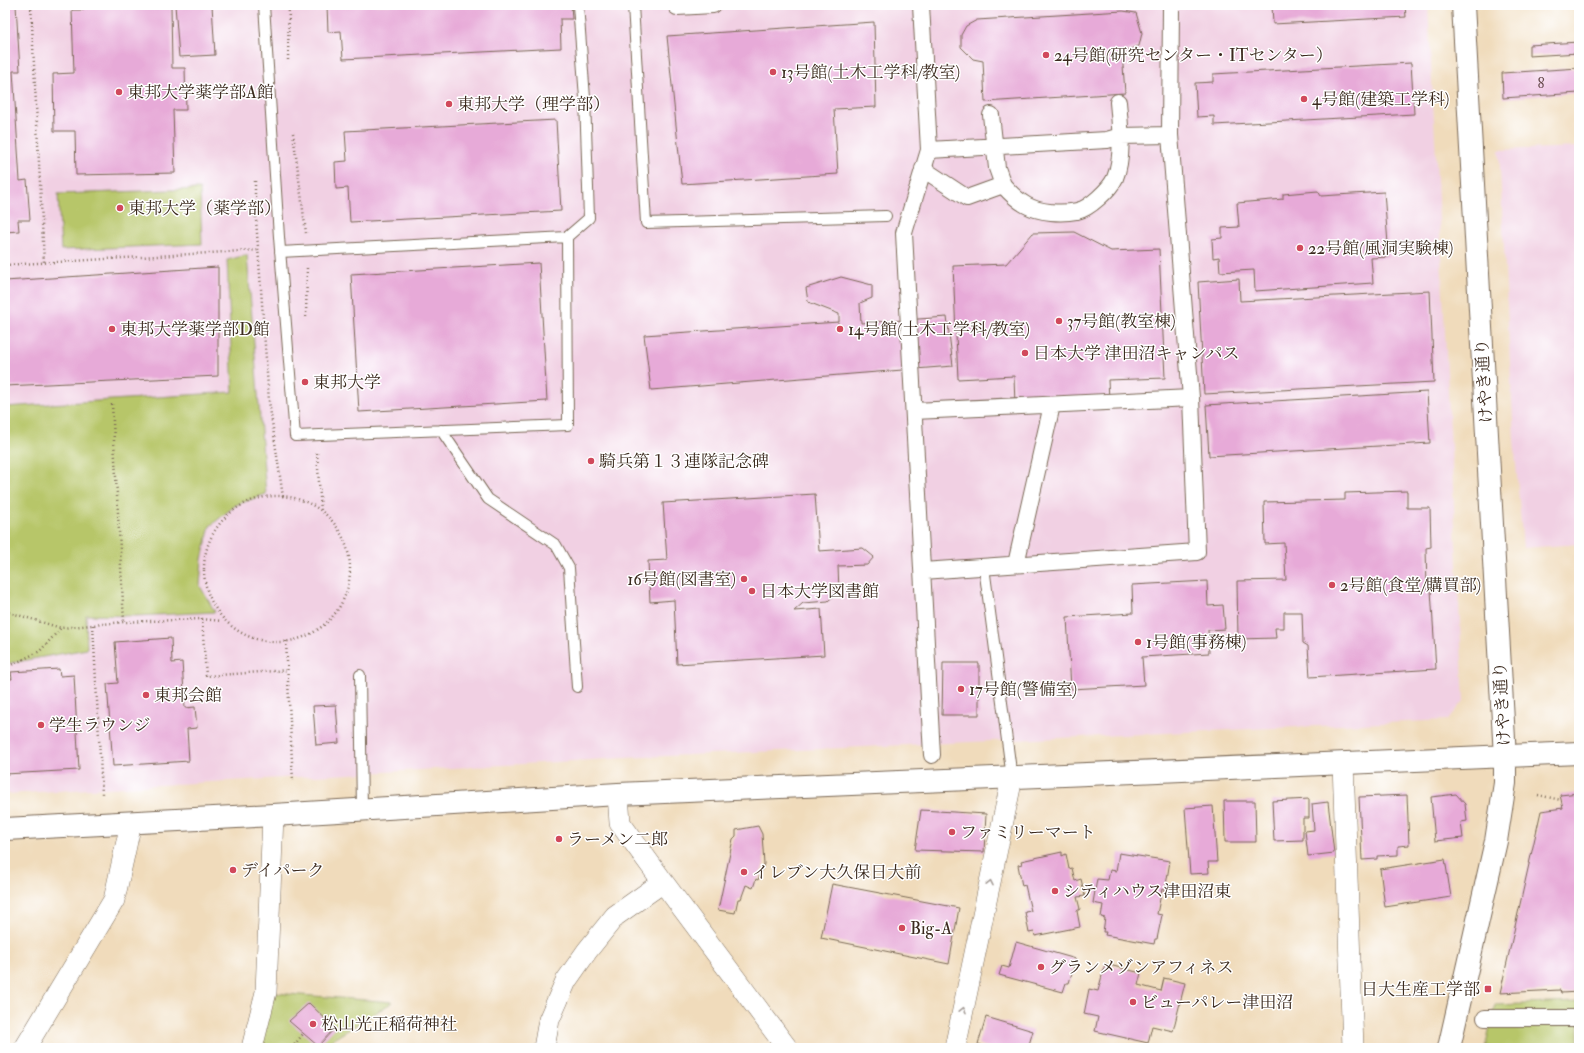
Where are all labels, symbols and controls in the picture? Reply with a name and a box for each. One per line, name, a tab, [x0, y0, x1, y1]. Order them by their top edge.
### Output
place label: 24号館(研究センター・ITセンター）	[1054, 45, 1333, 66]
marker: 24号館(研究センター・ITセンター）	[1041, 50, 1051, 60]
place label: 13号館(土木工学科/教室)	[781, 62, 960, 83]
marker: 13号館(土木工学科/教室)	[768, 67, 778, 77]
house number: 8	[1537, 74, 1545, 93]
place label: 東邦大学薬学部A館	[127, 82, 274, 103]
marker: 東邦大学薬学部A館	[114, 87, 124, 97]
place label: 4号館(建築工学科)	[1312, 89, 1449, 110]
place label: 東邦大学（理学部）	[457, 94, 610, 115]
marker: 4号館(建築工学科)	[1299, 94, 1309, 104]
marker: 東邦大学（理学部）	[444, 99, 454, 109]
place label: 東邦大学（薬学部）	[128, 198, 281, 219]
marker: 東邦大学（薬学部）	[115, 203, 125, 213]
place label: 22号館(風洞実験棟)	[1308, 238, 1454, 259]
marker: 22号館(風洞実験棟)	[1295, 243, 1305, 253]
place label: 37号館(教室棟)	[1067, 311, 1176, 332]
marker: 37号館(教室棟)	[1054, 316, 1064, 326]
place label: 東邦大学薬学部D館	[120, 319, 270, 340]
place label: 14号館(土木工学科/教室)	[848, 319, 1030, 340]
marker: 東邦大学薬学部D館	[107, 324, 117, 334]
marker: 14号館(土木工学科/教室)	[835, 324, 845, 334]
street label: けやき通り	[1471, 338, 1497, 424]
place label: 日本大学 津田沼キャンパス	[1033, 343, 1239, 364]
marker: 日本大学 津田沼キャンパス	[1020, 348, 1030, 358]
place label: 東邦大学	[313, 372, 381, 393]
marker: 東邦大学	[300, 377, 310, 387]
place label: 騎兵第１３連隊記念碑	[599, 451, 769, 472]
marker: 騎兵第１３連隊記念碑	[586, 456, 596, 466]
place label: 16号館(図書室)	[627, 569, 736, 590]
marker: 16号館(図書室)	[739, 574, 749, 584]
place label: 2号館(食堂/購買部)	[1340, 575, 1481, 596]
marker: 2号館(食堂/購買部)	[1327, 580, 1337, 590]
place label: 日本大学図書館	[760, 581, 879, 602]
marker: 日本大学図書館	[747, 586, 757, 596]
place label: 1号館(事務棟)	[1146, 632, 1246, 653]
marker: 1号館(事務棟)	[1133, 637, 1143, 647]
street label: けやき通り	[1489, 661, 1515, 747]
place label: 17号館(警備室)	[969, 679, 1077, 700]
marker: 17号館(警備室)	[956, 684, 966, 694]
place label: 東邦会館	[154, 685, 222, 706]
marker: 東邦会館	[141, 690, 151, 700]
place label: 学生ラウンジ	[49, 715, 151, 736]
marker: 学生ラウンジ	[36, 720, 46, 730]
place label: ファミリーマート	[960, 822, 1096, 843]
marker: ファミリーマート	[947, 827, 957, 837]
place label: ラーメン二郎	[567, 829, 668, 850]
marker: ラーメン二郎	[554, 834, 564, 844]
place label: デイパーク	[241, 860, 324, 881]
place label: イレブン大久保日大前	[752, 862, 921, 883]
marker: デイパーク	[228, 865, 238, 875]
marker: イレブン大久保日大前	[739, 867, 749, 877]
one-way arrow	[985, 879, 993, 886]
place label: シティハウス津田沼東	[1063, 881, 1231, 902]
marker: シティハウス津田沼東	[1050, 886, 1060, 896]
place label: Big-A	[910, 918, 952, 939]
marker: Big-A	[897, 923, 907, 933]
place label: グランメゾンアフィネス	[1049, 957, 1234, 978]
marker: グランメゾンアフィネス	[1036, 962, 1046, 972]
place label: 日大生産工学部	[1361, 979, 1480, 1000]
marker: 日大生産工学部	[1483, 984, 1493, 994]
place label: ビューパレー津田沼	[1141, 992, 1293, 1013]
marker: ビューパレー津田沼	[1128, 997, 1138, 1007]
one-way arrow	[959, 1007, 967, 1013]
place label: 松山光正稲荷神社	[321, 1014, 457, 1035]
marker: 松山光正稲荷神社	[308, 1019, 318, 1029]

